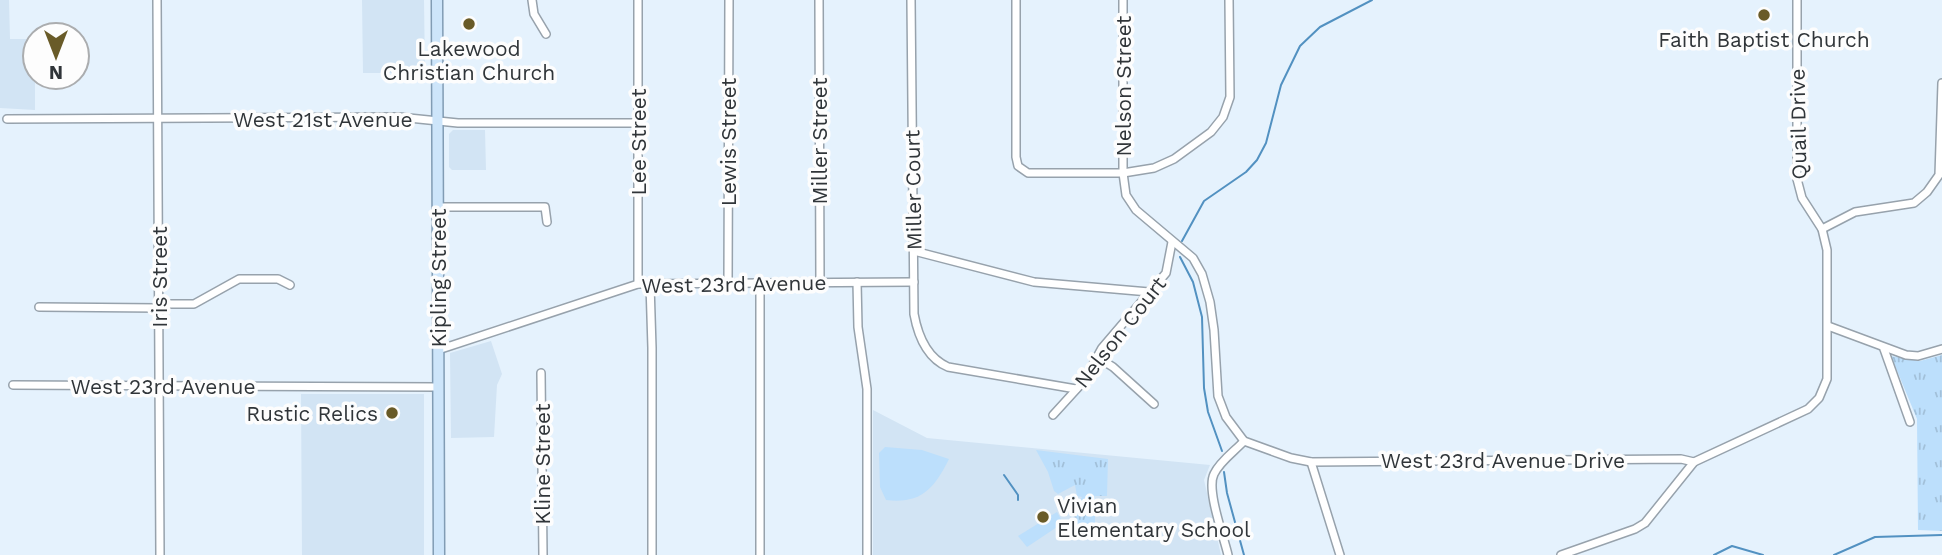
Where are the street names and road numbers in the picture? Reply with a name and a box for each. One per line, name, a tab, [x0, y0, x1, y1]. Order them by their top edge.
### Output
street label: Nelson Street	[1111, 15, 1136, 156]
street label: Quail Drive	[1785, 68, 1811, 180]
street label: Lewis Street	[716, 77, 741, 206]
street label: Miller Street	[807, 77, 832, 204]
street label: Lee Street	[626, 88, 651, 195]
street label: West 21st Avenue	[233, 107, 413, 132]
street label: Miller Court	[899, 129, 927, 250]
street label: Kipling Street	[426, 208, 451, 348]
street label: Iris Street	[147, 226, 172, 328]
street label: West 23rd Avenue	[641, 270, 827, 298]
street label: Nelson Court	[1069, 271, 1171, 393]
street label: West 23rd Avenue	[70, 374, 256, 399]
street label: Kline Street	[530, 403, 555, 525]
street label: West 23rd Avenue Drive	[1381, 448, 1625, 473]

